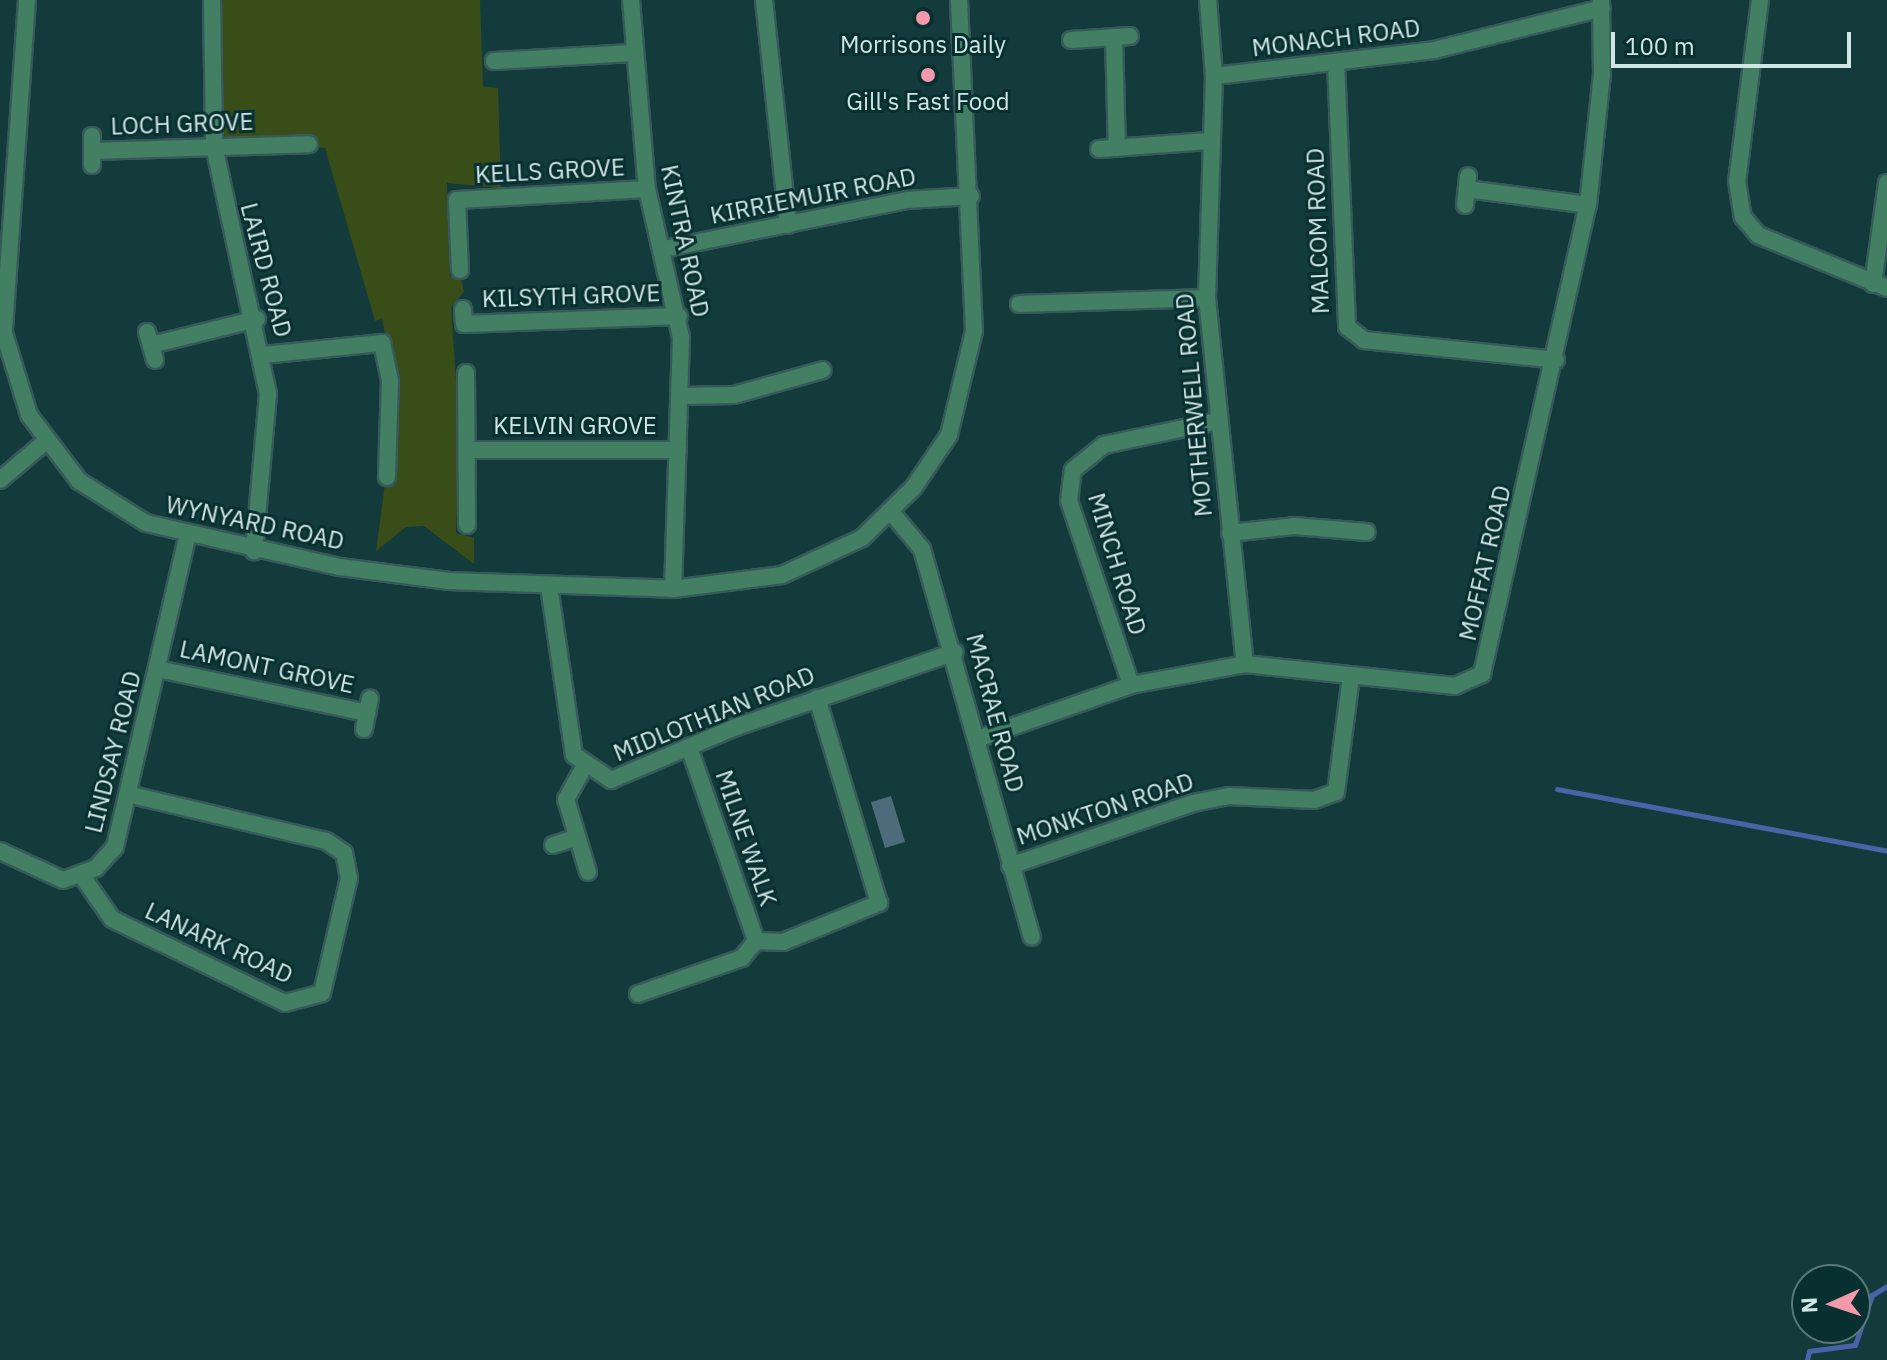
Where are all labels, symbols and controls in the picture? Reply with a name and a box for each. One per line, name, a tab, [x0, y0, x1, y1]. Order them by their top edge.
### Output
marker: Morrisons Daily	[914, 9, 932, 27]
street label: MONACH ROAD	[1250, 13, 1422, 63]
scale bar	[1615, 16, 1855, 66]
text: 100 m	[1625, 30, 1695, 62]
place label: Morrisons Daily	[840, 31, 1006, 59]
marker: Gill's Fast Food	[919, 66, 937, 84]
place label: Gill's Fast Food	[846, 88, 1010, 116]
street label: LOCH GROVE	[110, 107, 254, 141]
street label: MALCOM ROAD	[1301, 147, 1335, 315]
street label: KELLS GROVE	[474, 153, 626, 189]
street label: KINTRA ROAD	[655, 162, 715, 320]
street label: KIRRIEMUIR ROAD	[708, 162, 918, 230]
street label: LAIRD ROAD	[234, 200, 298, 340]
street label: KILSYTH GROVE	[481, 278, 661, 314]
street label: MOTHERWELL ROAD	[1170, 292, 1218, 518]
street label: KELVIN GROVE	[493, 412, 657, 440]
street label: MOFFAT ROAD	[1453, 482, 1517, 644]
street label: WYNYARD ROAD	[163, 490, 347, 556]
street label: MINCH ROAD	[1082, 490, 1152, 638]
street label: MACRAE ROAD	[960, 631, 1030, 795]
street label: LAMONT GROVE	[177, 634, 357, 700]
street label: MIDLOTHIAN ROAD	[609, 660, 819, 768]
street label: LINDSAY ROAD	[79, 668, 147, 836]
street label: MILNE WALK	[709, 766, 783, 910]
street label: MONKTON ROAD	[1013, 767, 1197, 851]
street label: LANARK ROAD	[141, 896, 297, 990]
north arrow	[1791, 1264, 1871, 1344]
text: N	[1794, 1296, 1823, 1314]

